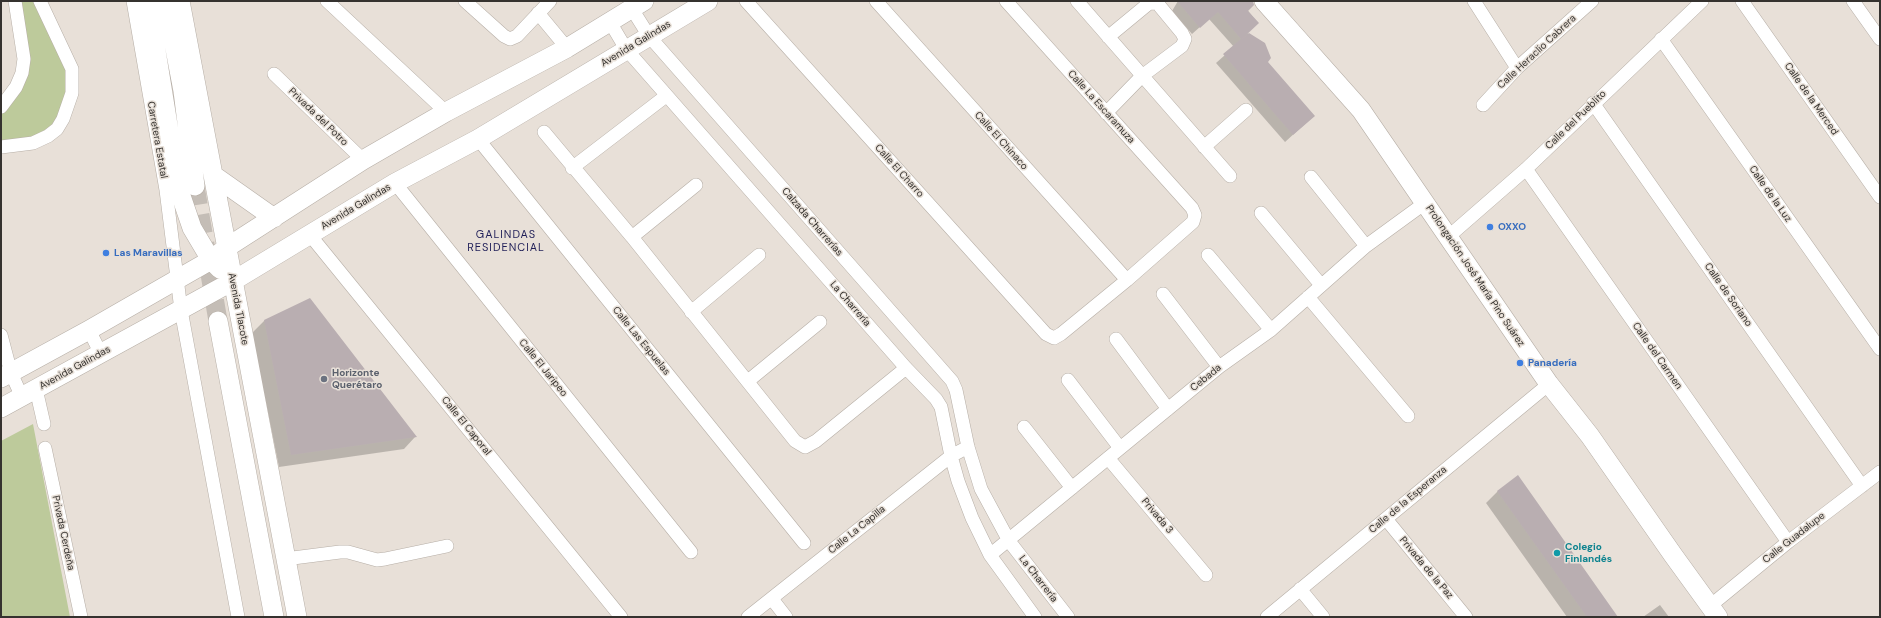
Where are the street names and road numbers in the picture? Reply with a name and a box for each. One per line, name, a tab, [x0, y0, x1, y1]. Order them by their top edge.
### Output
street label: Calle Heraclio Cabrera	[1495, 12, 1579, 92]
street label: Avenida Galindas	[599, 18, 673, 70]
street label: Calle de la Merced	[1782, 60, 1840, 138]
street label: Calle La Escaramuza	[1065, 68, 1137, 146]
street label: Privada del Potro	[286, 86, 350, 148]
street label: Calle del Pueblito	[1543, 88, 1609, 152]
street label: Carretera Estatal	[144, 101, 170, 179]
street label: Calle El Chinaco	[972, 109, 1030, 173]
street label: Calle El Charro	[872, 142, 926, 200]
street label: Calle de la Luz	[1746, 164, 1794, 224]
street label: Avenida Galindas	[319, 181, 393, 233]
street label: Calzada Charrerías	[779, 185, 845, 259]
street label: Prolongación José María Pino Suárez	[1423, 203, 1527, 349]
street label: Calle de Soriano	[1702, 261, 1754, 329]
street label: Avenida Tlacote	[225, 272, 251, 346]
street label: La Charrería	[827, 279, 873, 329]
street label: Calle Las Espuelas	[610, 304, 672, 378]
street label: Calle del Carmen	[1629, 320, 1685, 392]
street label: Calle El Jaripeo	[516, 337, 570, 399]
street label: Avenida Galindas	[37, 343, 113, 393]
street label: Cebada	[1188, 362, 1224, 394]
street label: Calle El Caporal	[439, 394, 493, 458]
street label: Calle de la Esperanza	[1367, 464, 1449, 536]
street label: Privada Cerdeña	[49, 494, 77, 572]
street label: Privada 3	[1139, 496, 1175, 536]
street label: Calle La Capilla	[826, 503, 888, 557]
street label: Calle Guadalupe	[1760, 510, 1828, 566]
street label: Privada de la Paz	[1397, 535, 1455, 601]
street label: La Charrería	[1016, 553, 1060, 605]

